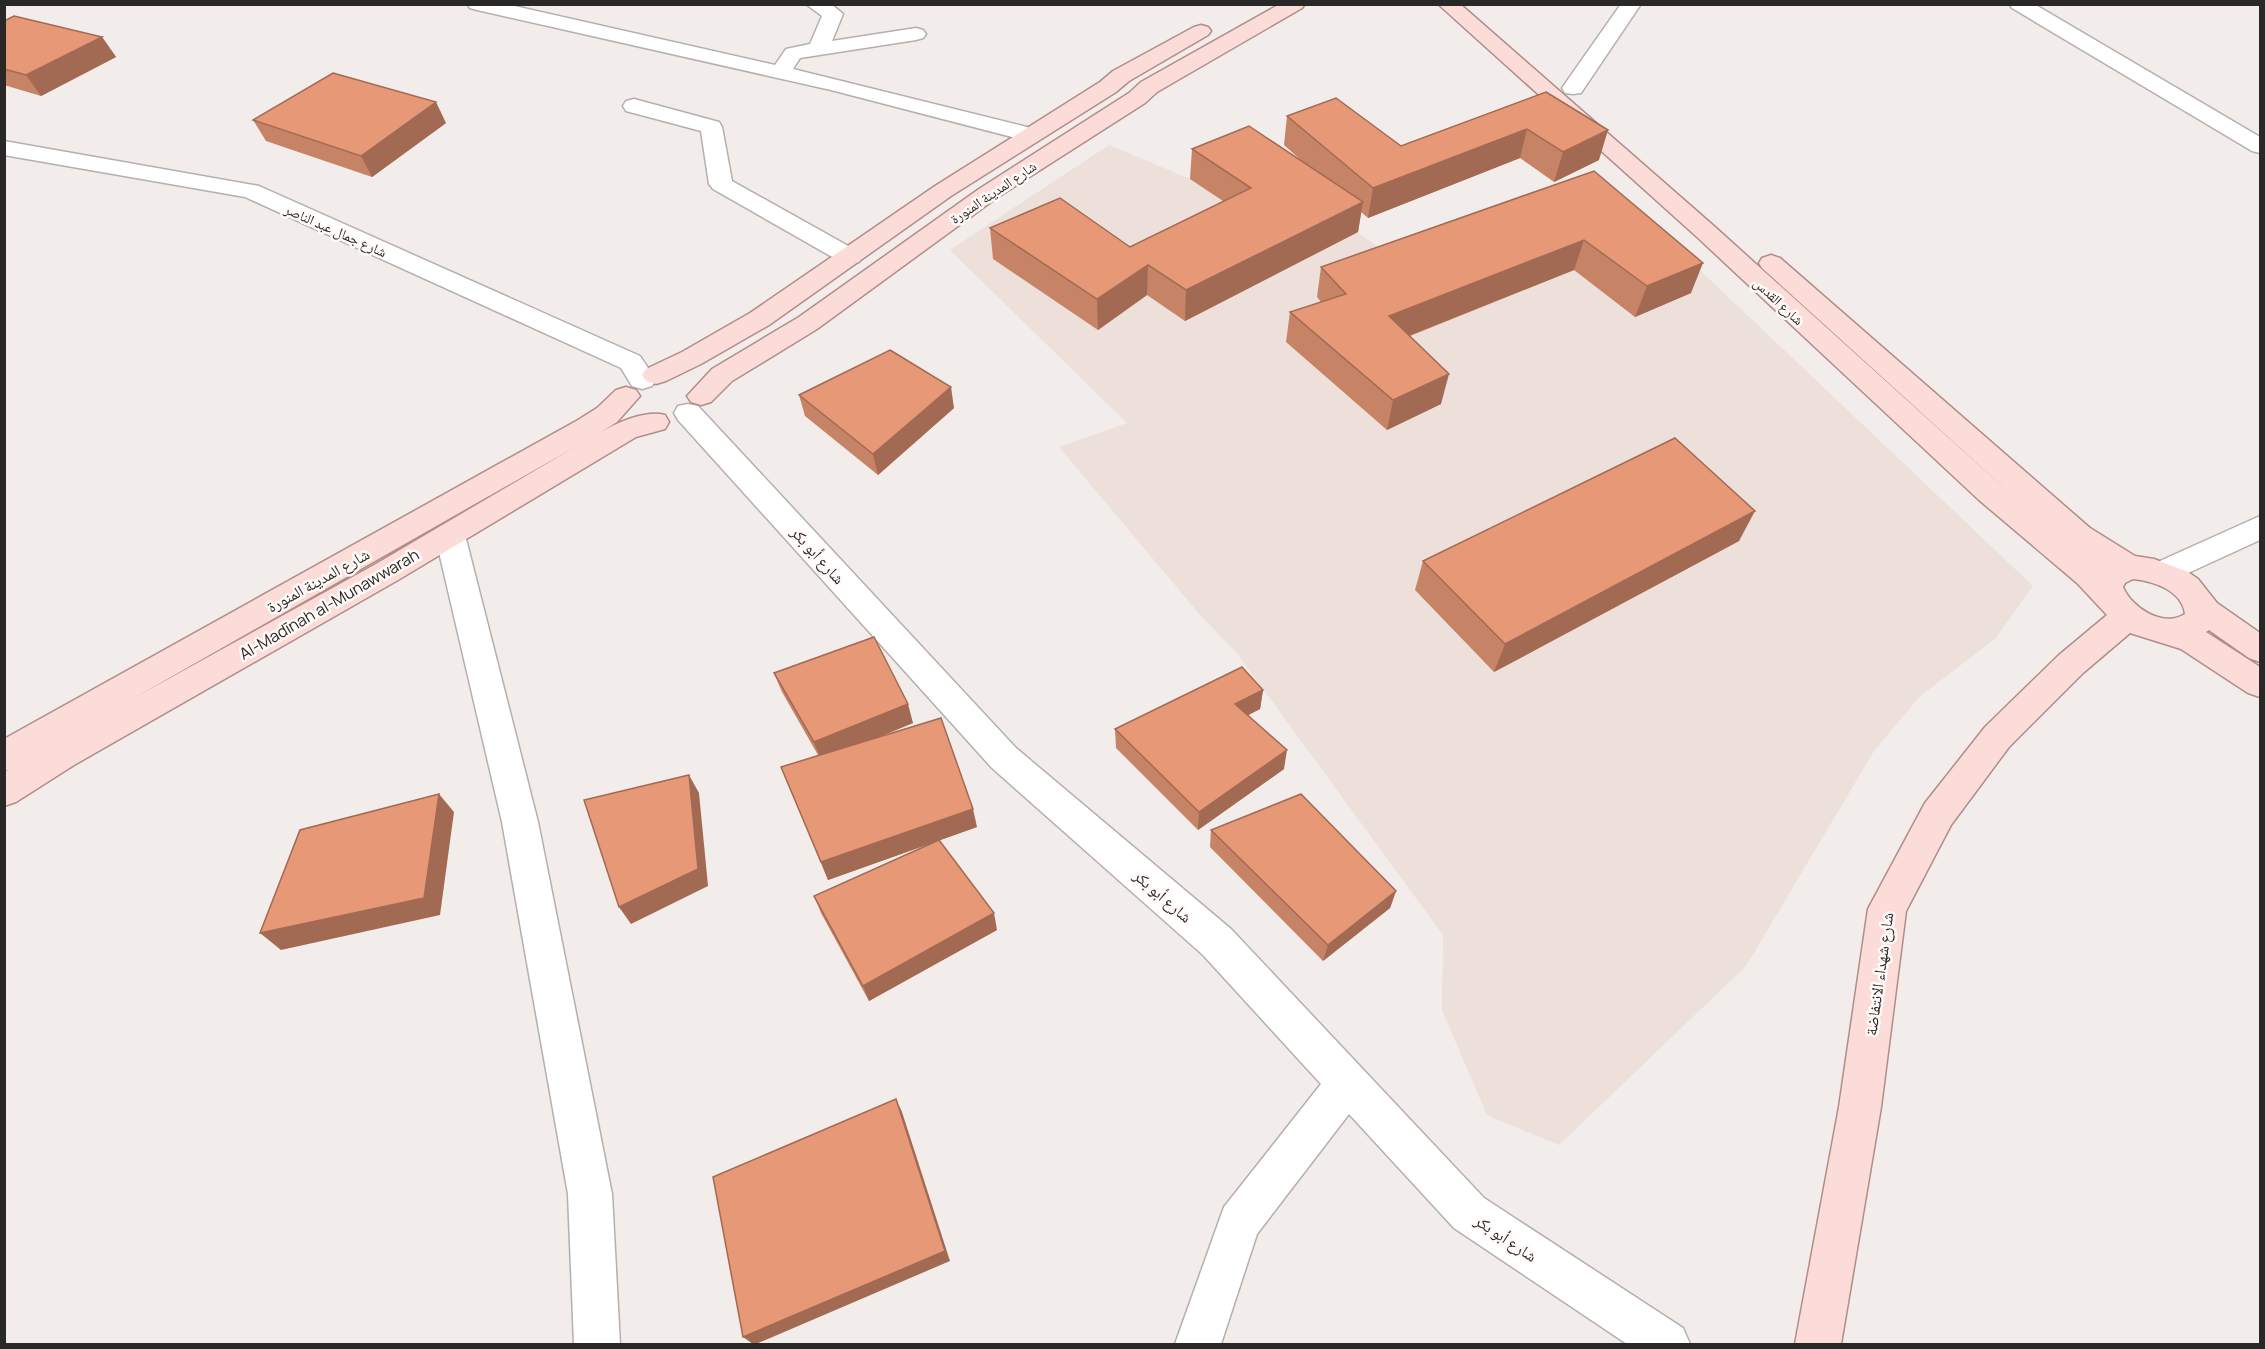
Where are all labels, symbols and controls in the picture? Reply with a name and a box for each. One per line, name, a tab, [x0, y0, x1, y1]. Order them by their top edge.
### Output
street label: شارع المدينة المنورة	[946, 156, 1040, 229]
street label: شارع جمال عبد الناصر	[281, 199, 390, 262]
street label: شارع القدس	[1749, 273, 1808, 330]
street label: شارع أبو بكر	[785, 521, 850, 589]
street label: Al-Madīnah al-Munawwarah	[235, 543, 423, 665]
street label: شارع المدينة المنورة	[263, 543, 373, 617]
street label: شارع أبو بكر	[1128, 864, 1197, 928]
street label: شارع شهداء الانتفاضة	[1859, 911, 1899, 1037]
street label: شارع أبو بكر	[1470, 1209, 1541, 1267]

